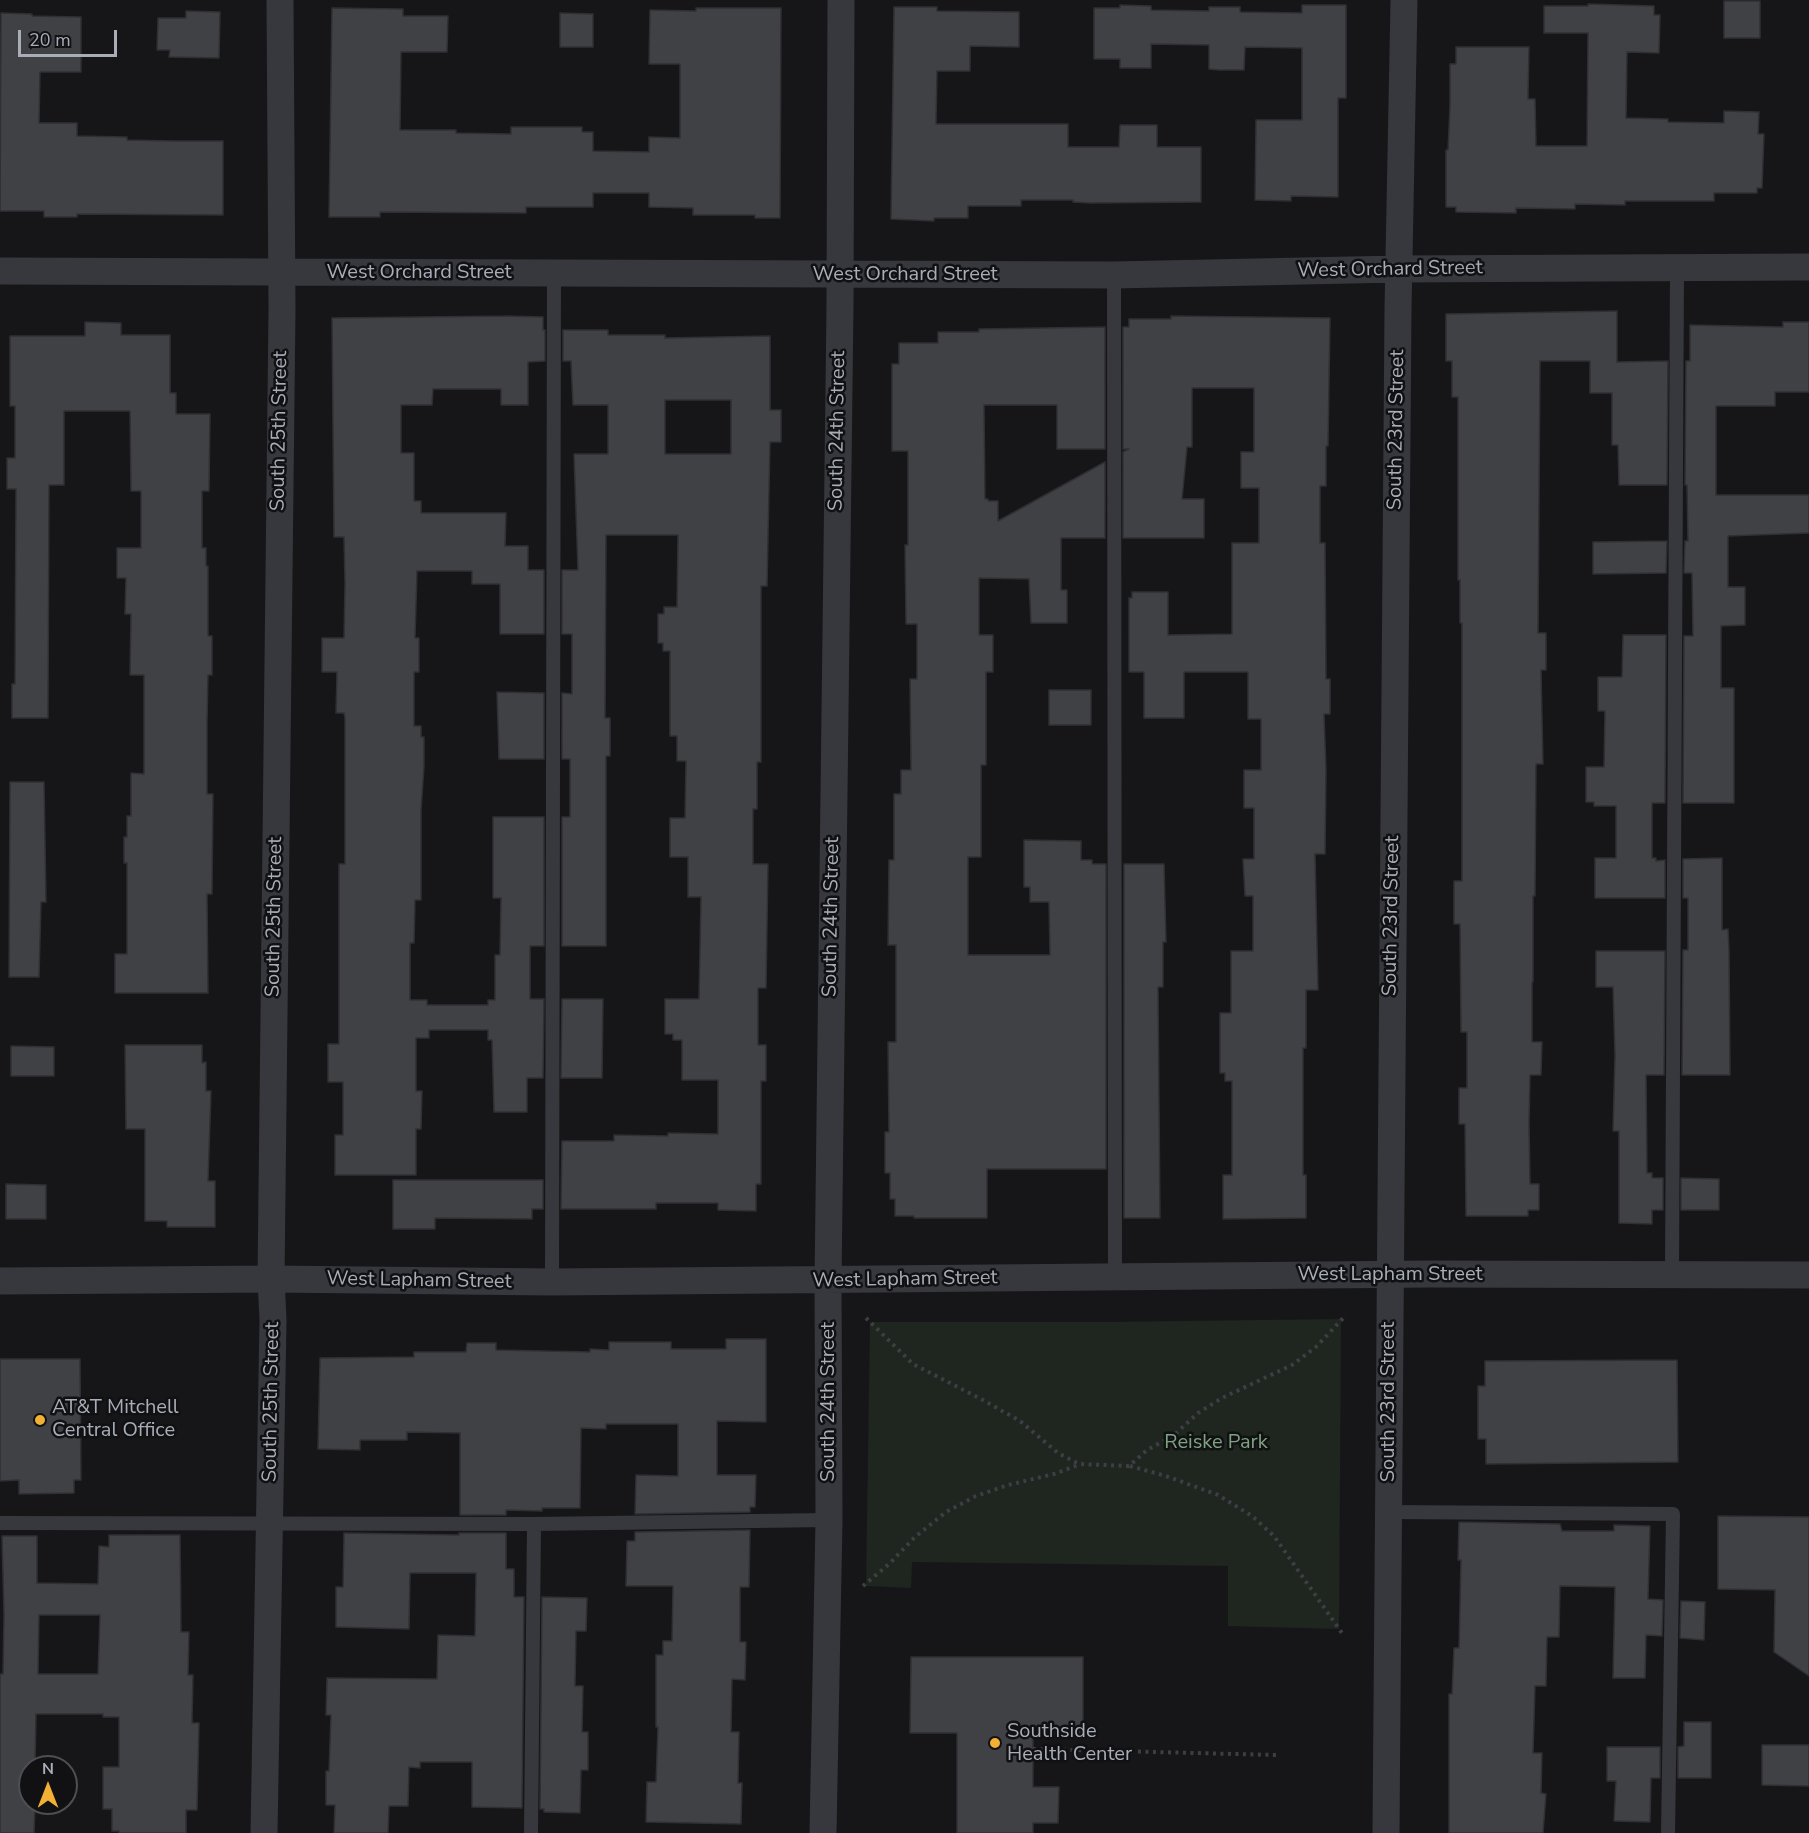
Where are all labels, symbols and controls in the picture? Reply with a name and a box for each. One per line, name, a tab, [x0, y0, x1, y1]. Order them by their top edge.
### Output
scale bar	[21, 18, 120, 56]
text: 20 m	[29, 28, 71, 52]
street label: West Orchard Street	[1297, 256, 1483, 284]
street label: West Orchard Street	[326, 261, 512, 285]
street label: West Orchard Street	[812, 263, 998, 287]
street label: South 23rd Street	[1384, 350, 1410, 510]
street label: South 25th Street	[267, 351, 293, 511]
street label: South 24th Street	[825, 351, 851, 511]
street label: South 23rd Street	[1379, 836, 1405, 996]
street label: South 25th Street	[262, 837, 288, 997]
street label: South 24th Street	[819, 837, 845, 997]
street label: West Lapham Street	[1297, 1263, 1483, 1287]
street label: West Lapham Street	[812, 1266, 998, 1294]
street label: West Lapham Street	[326, 1267, 512, 1295]
street label: South 25th Street	[259, 1322, 285, 1482]
street label: South 24th Street	[817, 1322, 841, 1482]
street label: South 23rd Street	[1377, 1322, 1401, 1482]
place label: AT&T Mitchell Central Office	[52, 1396, 179, 1443]
marker: AT&T Mitchell Central Office	[33, 1413, 47, 1427]
park label: Reiske Park	[1164, 1431, 1268, 1455]
place label: Southside Health Center	[1007, 1720, 1132, 1767]
marker: Southside Health Center	[988, 1736, 1002, 1750]
north arrow	[18, 1755, 78, 1815]
text: N	[42, 1758, 54, 1780]

